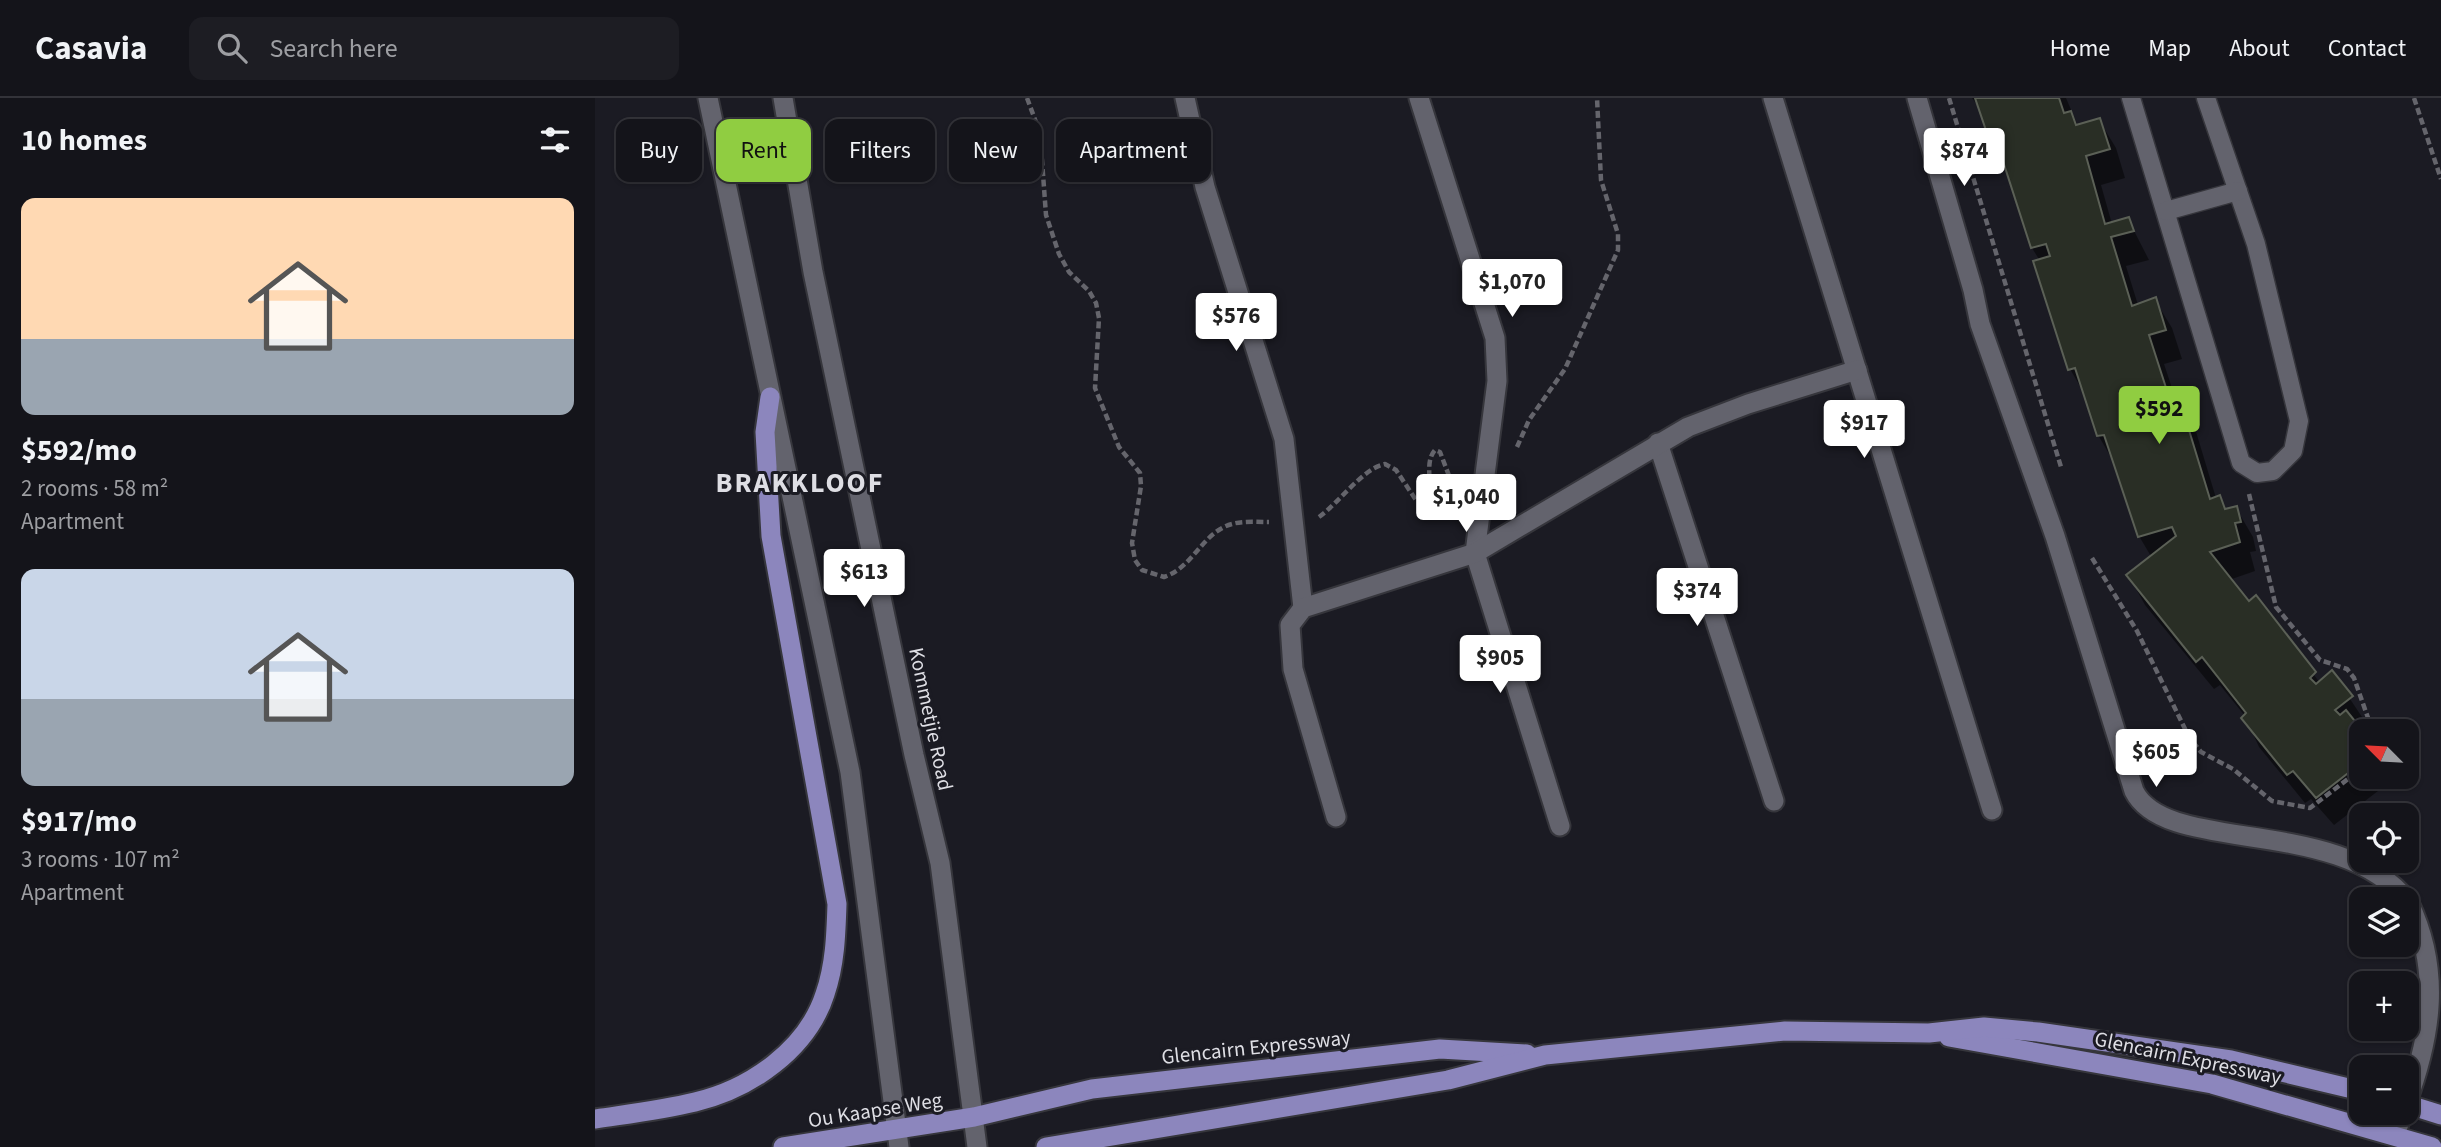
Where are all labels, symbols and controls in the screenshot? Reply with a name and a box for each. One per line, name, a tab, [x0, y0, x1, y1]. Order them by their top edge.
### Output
search box	[189, 17, 679, 80]
text: Casavia	[35, 25, 147, 72]
icon: search	[213, 29, 251, 67]
text: Search here	[269, 30, 398, 67]
text: Home	[2050, 31, 2110, 66]
text: Map	[2148, 31, 2191, 66]
text: About	[2229, 31, 2290, 66]
text: Contact	[2328, 31, 2406, 66]
text: 10 homes	[21, 119, 147, 162]
chip: Buy	[616, 119, 702, 182]
chip: Rent	[716, 119, 811, 182]
chip: Filters	[825, 119, 935, 182]
chip: New	[949, 119, 1042, 182]
chip: Apartment	[1056, 119, 1211, 182]
icon: filters	[536, 121, 574, 159]
pin: $874	[1923, 129, 2005, 188]
text: $874	[1940, 134, 1988, 167]
icon: home	[235, 243, 361, 369]
pin: $1,070	[1455, 260, 1569, 319]
text: $1,070	[1478, 265, 1546, 298]
pin: $576	[1195, 294, 1277, 353]
text: $576	[1212, 299, 1260, 332]
pin: $592	[2118, 386, 2200, 446]
text: $592	[2135, 392, 2183, 425]
pin: $917	[1823, 400, 1905, 460]
text: $917	[1840, 406, 1888, 439]
text: $592/mo	[21, 429, 137, 472]
district label: BRAKKLOOF	[716, 463, 884, 503]
text: 2 rooms · 58 m²	[21, 472, 168, 505]
pin: $1,040	[1409, 474, 1523, 534]
text: $1,040	[1432, 480, 1500, 513]
text: Apartment	[21, 505, 124, 538]
pin: $613	[823, 550, 905, 609]
text: $613	[840, 555, 888, 588]
pin: $374	[1656, 568, 1738, 628]
text: $374	[1673, 574, 1721, 607]
icon: home	[235, 614, 361, 740]
pin: $905	[1459, 636, 1541, 695]
text: $905	[1476, 641, 1524, 674]
street label: Kommetjie Road	[901, 645, 961, 793]
north arrow	[2349, 719, 2419, 789]
map controls	[2349, 719, 2419, 1125]
pin: $605	[2115, 730, 2197, 789]
text: $605	[2132, 735, 2180, 768]
text: $917/mo	[21, 800, 137, 843]
button: locate	[2349, 803, 2419, 873]
text: 3 rooms · 107 m²	[21, 843, 180, 876]
text: Apartment	[21, 876, 124, 909]
button: layers	[2349, 887, 2419, 957]
button: +	[2349, 971, 2419, 1041]
street label: Glencairn Expressway	[1160, 1022, 1352, 1072]
street label: Glencairn Expressway	[2092, 1024, 2284, 1092]
button: −	[2349, 1055, 2419, 1125]
street label: Ou Kaapse Weg	[806, 1085, 945, 1135]

